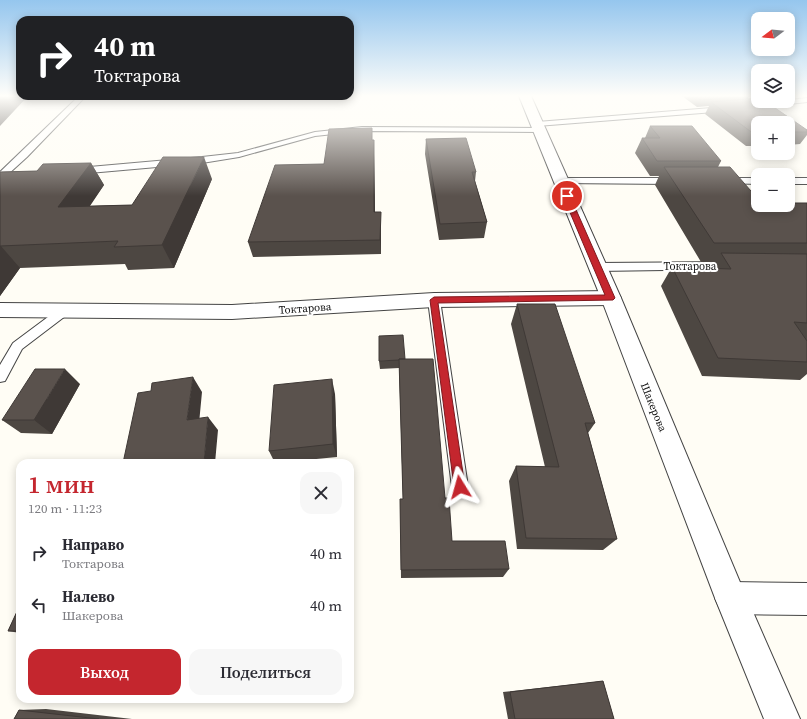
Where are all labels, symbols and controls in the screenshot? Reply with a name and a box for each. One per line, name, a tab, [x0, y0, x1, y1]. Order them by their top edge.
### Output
north arrow	[751, 12, 795, 56]
map controls	[751, 12, 795, 212]
text: 40 m	[94, 27, 156, 65]
icon: right	[28, 32, 80, 84]
text: Токтарова	[94, 63, 180, 88]
button: layers	[751, 64, 795, 108]
button: +	[751, 116, 795, 160]
button: −	[751, 168, 795, 212]
pin	[550, 179, 584, 213]
icon: arrive	[556, 185, 578, 207]
street label: Токтарова	[664, 259, 717, 274]
street label: Токтарова	[278, 299, 332, 318]
street label: Шакерова	[637, 380, 670, 434]
position arrow	[439, 466, 481, 508]
text: 1 мин	[28, 468, 95, 501]
button: close	[300, 472, 342, 514]
text: 120 m · 11:23	[28, 500, 102, 517]
text: Направо	[62, 534, 124, 555]
icon: right	[28, 542, 50, 564]
text: 40 m	[310, 543, 342, 564]
text: Токтарова	[62, 555, 124, 572]
text: Налево	[62, 586, 115, 607]
icon: left	[28, 594, 50, 616]
text: 40 m	[310, 595, 342, 616]
text: Шакерова	[62, 607, 123, 624]
button: Выход	[28, 649, 181, 695]
button: Поделиться	[189, 649, 342, 695]

